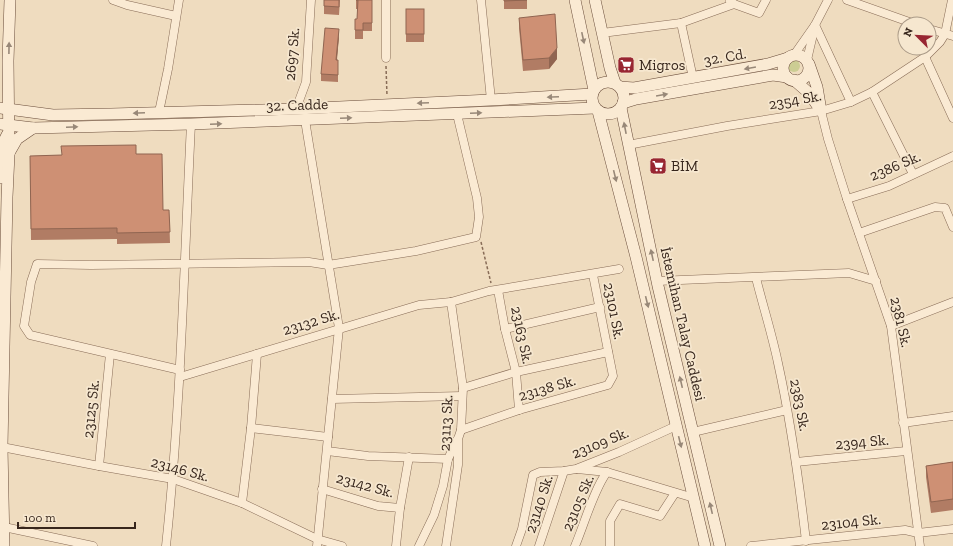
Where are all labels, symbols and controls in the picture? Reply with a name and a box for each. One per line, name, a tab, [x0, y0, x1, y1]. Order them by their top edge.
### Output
north arrow	[897, 16, 937, 56]
text: N	[901, 25, 916, 39]
street label: 2697 Sk.	[281, 27, 303, 81]
one-way arrow	[580, 32, 586, 44]
one-way arrow	[5, 42, 12, 54]
street label: 32. Cd.	[702, 44, 748, 70]
supermarket icon: Migros	[616, 55, 636, 75]
place label: Migros	[639, 56, 685, 74]
one-way arrow	[744, 65, 757, 71]
street label: 2354 Sk.	[767, 87, 823, 113]
one-way arrow	[655, 91, 668, 97]
one-way arrow	[547, 93, 559, 100]
street label: 32. Cadde	[266, 95, 328, 115]
one-way arrow	[416, 100, 429, 106]
one-way arrow	[133, 109, 145, 116]
one-way arrow	[470, 110, 483, 116]
one-way arrow	[340, 115, 352, 122]
one-way arrow	[210, 120, 222, 127]
one-way arrow	[622, 122, 628, 134]
one-way arrow	[66, 124, 79, 130]
street label: 2386 Sk.	[867, 147, 923, 185]
supermarket icon: BİM	[648, 156, 668, 176]
place label: BİM	[671, 157, 698, 175]
one-way arrow	[612, 171, 618, 183]
street label: İstemihan Talay Caddesi	[657, 245, 709, 403]
one-way arrow	[648, 249, 654, 261]
street label: 23101 Sk.	[600, 281, 628, 341]
street label: 2381 Sk.	[886, 295, 916, 349]
one-way arrow	[644, 296, 650, 309]
street label: 23132 Sk.	[281, 305, 341, 339]
street label: 23163 Sk.	[507, 305, 537, 365]
street label: 23138 Sk.	[516, 371, 578, 405]
one-way arrow	[678, 375, 684, 387]
street label: 2383 Sk.	[786, 377, 814, 433]
street label: 23125 Sk.	[79, 379, 103, 439]
street label: 23113 Sk.	[436, 394, 456, 452]
street label: 23109 Sk.	[569, 423, 631, 463]
street label: 2394 Sk.	[835, 431, 889, 453]
one-way arrow	[678, 436, 684, 449]
street label: 23146 Sk.	[149, 453, 211, 485]
street label: 23142 Sk.	[334, 469, 396, 501]
street label: 23105 Sk.	[558, 472, 598, 534]
street label: 23140 Sk.	[521, 473, 557, 535]
one-way arrow	[708, 502, 714, 514]
scale bar	[18, 504, 135, 530]
street label: 23104 Sk.	[820, 510, 882, 534]
text: 100 m	[24, 511, 56, 525]

